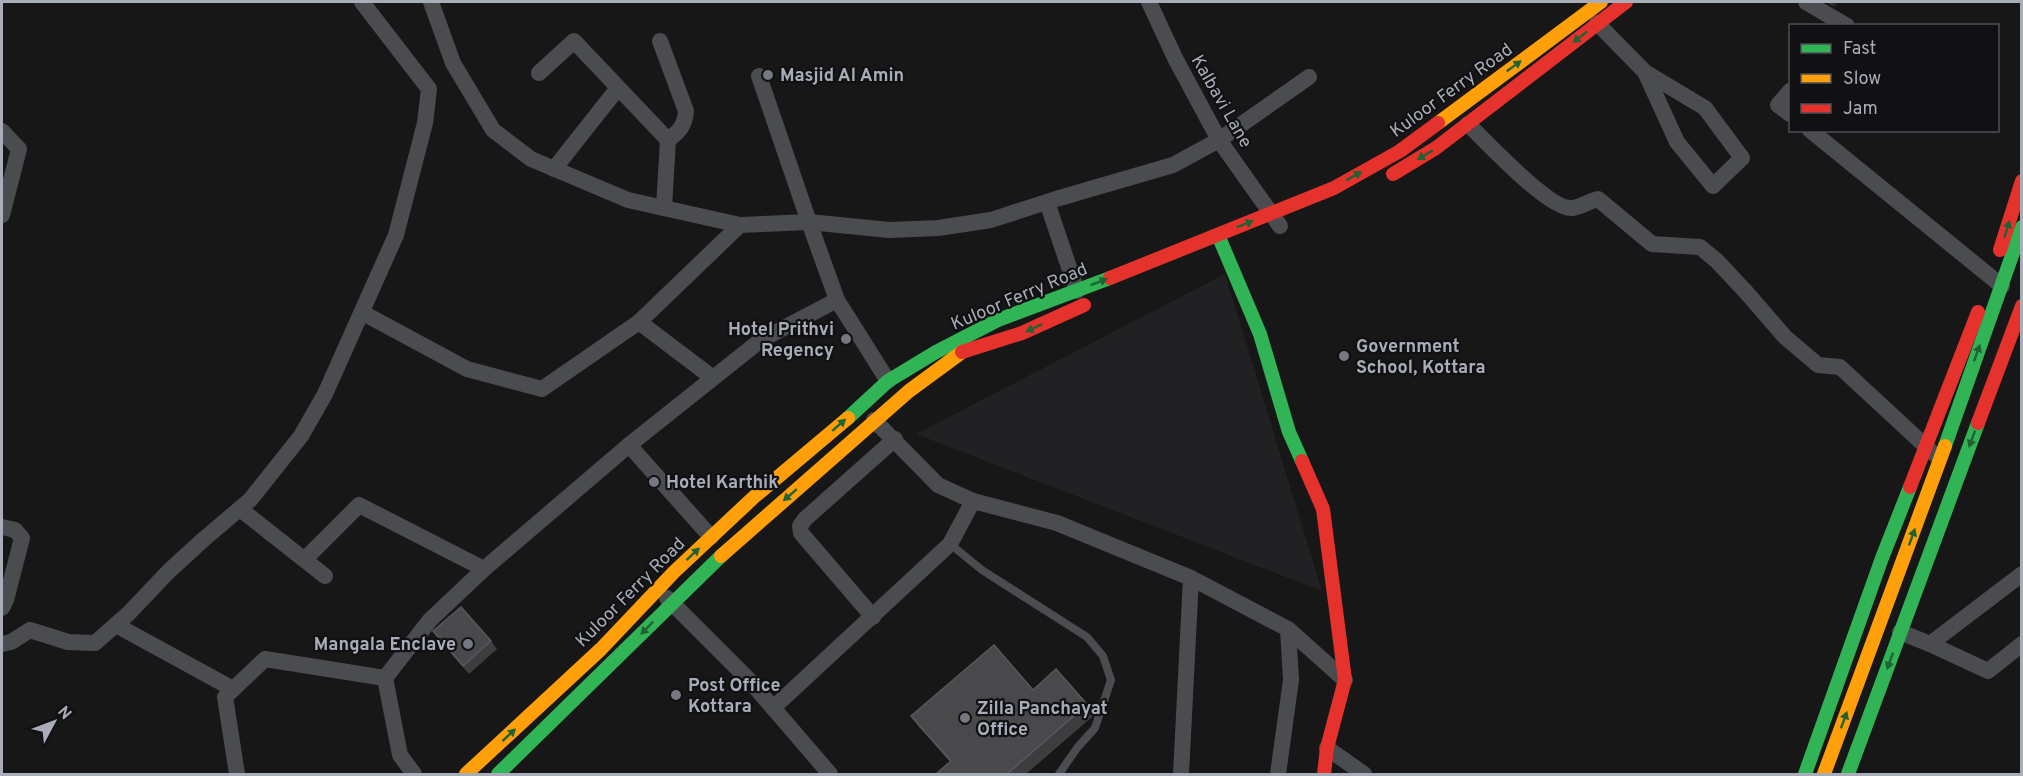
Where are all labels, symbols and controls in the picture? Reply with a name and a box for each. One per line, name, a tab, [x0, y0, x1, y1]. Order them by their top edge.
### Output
legend	[1789, 24, 1999, 132]
one-way arrow	[1572, 30, 1588, 43]
text: Fast	[1843, 38, 1876, 61]
street label: Kuloor Ferry Road	[1386, 39, 1518, 143]
street label: Kalbavi Lane	[1185, 51, 1257, 152]
one-way arrow	[1506, 59, 1522, 72]
place label: Masjid Al Amin	[780, 65, 904, 88]
marker: Masjid Al Amin	[761, 68, 775, 82]
text: Slow	[1843, 68, 1881, 91]
text: Jam	[1843, 98, 1878, 121]
one-way arrow	[1417, 149, 1433, 160]
one-way arrow	[1346, 171, 1362, 182]
one-way arrow	[1236, 219, 1254, 229]
one-way arrow	[2002, 220, 2012, 238]
street label: Kuloor Ferry Road	[948, 258, 1091, 337]
one-way arrow	[1090, 277, 1108, 286]
place label: Hotel Prithvi Regency	[728, 319, 834, 363]
one-way arrow	[1025, 323, 1042, 332]
marker: Hotel Prithvi Regency	[839, 332, 853, 346]
place label: Government School, Kottara	[1356, 336, 1486, 380]
one-way arrow	[1973, 344, 1983, 362]
marker: Government School, Kottara	[1337, 349, 1351, 363]
one-way arrow	[831, 419, 847, 432]
one-way arrow	[1967, 430, 1976, 448]
place label: Hotel Karthik	[666, 472, 778, 495]
marker: Hotel Karthik	[647, 475, 661, 489]
one-way arrow	[783, 488, 798, 501]
one-way arrow	[1908, 528, 1917, 546]
street label: Kuloor Ferry Road	[571, 533, 691, 653]
one-way arrow	[686, 548, 700, 562]
one-way arrow	[640, 620, 654, 635]
place label: Mangala Enclave	[314, 634, 456, 657]
marker: Mangala Enclave	[461, 637, 475, 651]
one-way arrow	[1884, 653, 1894, 671]
place label: Post Office Kottara	[688, 675, 781, 719]
marker: Post Office Kottara	[669, 688, 683, 702]
north arrow	[24, 692, 84, 752]
place label: Zilla Panchayat Office	[977, 698, 1108, 742]
text: N	[52, 703, 75, 724]
one-way arrow	[1840, 710, 1850, 728]
marker: Zilla Panchayat Office	[958, 711, 972, 725]
one-way arrow	[501, 728, 515, 742]

